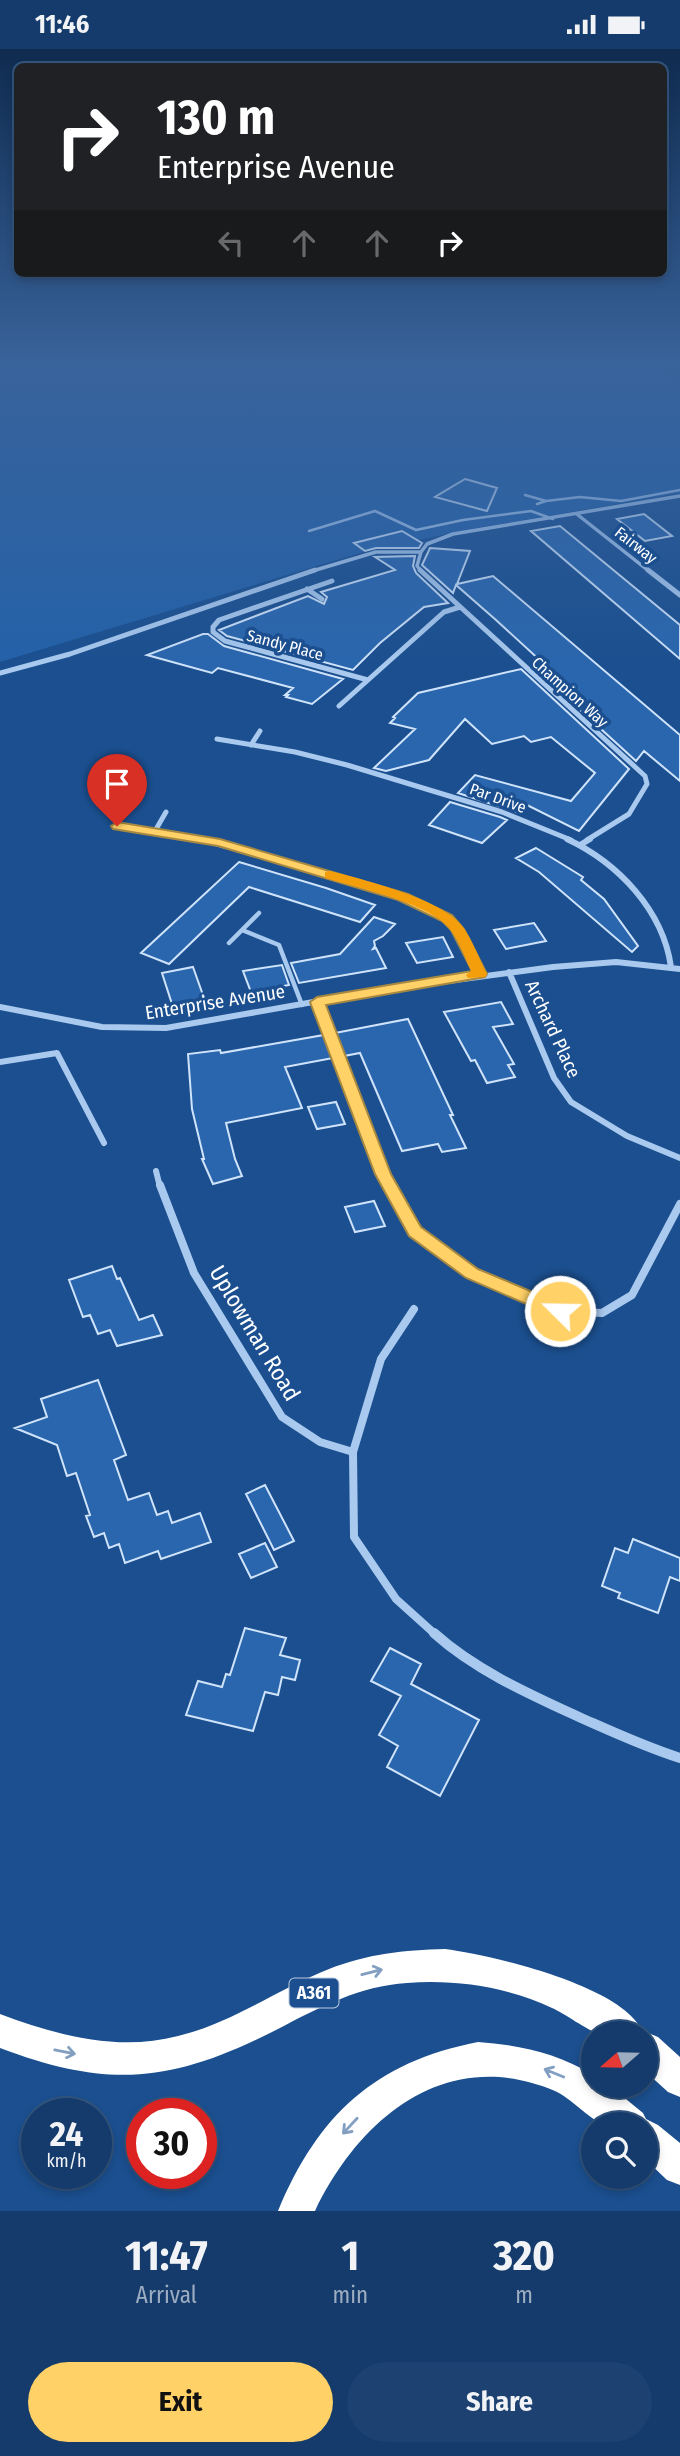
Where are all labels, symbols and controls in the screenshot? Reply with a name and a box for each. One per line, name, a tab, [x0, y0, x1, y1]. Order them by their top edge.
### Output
text: 11:46	[35, 9, 89, 40]
text: 130 m	[157, 88, 275, 147]
icon: right	[42, 91, 133, 182]
text: Enterprise Avenue	[157, 148, 395, 186]
icon: left	[212, 224, 250, 262]
icon: ahead	[285, 224, 323, 262]
icon: ahead	[358, 224, 396, 262]
icon: right	[431, 224, 469, 262]
street label: Fairway	[611, 523, 662, 568]
street label: Sandy Place	[245, 626, 325, 664]
street label: Champion Way	[528, 653, 613, 732]
pin	[87, 754, 147, 826]
icon: arrive	[98, 765, 136, 803]
street label: Par Drive	[467, 779, 529, 817]
street label: Archard Place	[520, 976, 586, 1082]
street label: Enterprise Avenue	[143, 980, 287, 1024]
street label: Uplowman Road	[204, 1260, 306, 1406]
position arrow	[523, 1274, 597, 1348]
one-way arrow	[361, 1965, 383, 1978]
road number: A361	[290, 1979, 338, 2007]
north arrow	[581, 2021, 658, 2098]
map controls	[581, 2021, 658, 2189]
one-way arrow	[53, 2045, 76, 2059]
one-way arrow	[544, 2066, 566, 2079]
speed limit sign: 30	[126, 2098, 217, 2189]
button: search	[581, 2112, 658, 2189]
text: 24	[50, 2113, 83, 2155]
one-way arrow	[341, 2117, 358, 2134]
text: km/h	[46, 2150, 87, 2172]
text: 11:47	[125, 2231, 208, 2281]
text: 1	[342, 2231, 359, 2281]
text: 320	[493, 2231, 555, 2281]
text: Arrival	[136, 2281, 197, 2309]
text: min	[333, 2281, 368, 2309]
text: m	[515, 2281, 533, 2309]
button: Exit	[28, 2362, 333, 2442]
button: Share	[347, 2362, 652, 2442]

